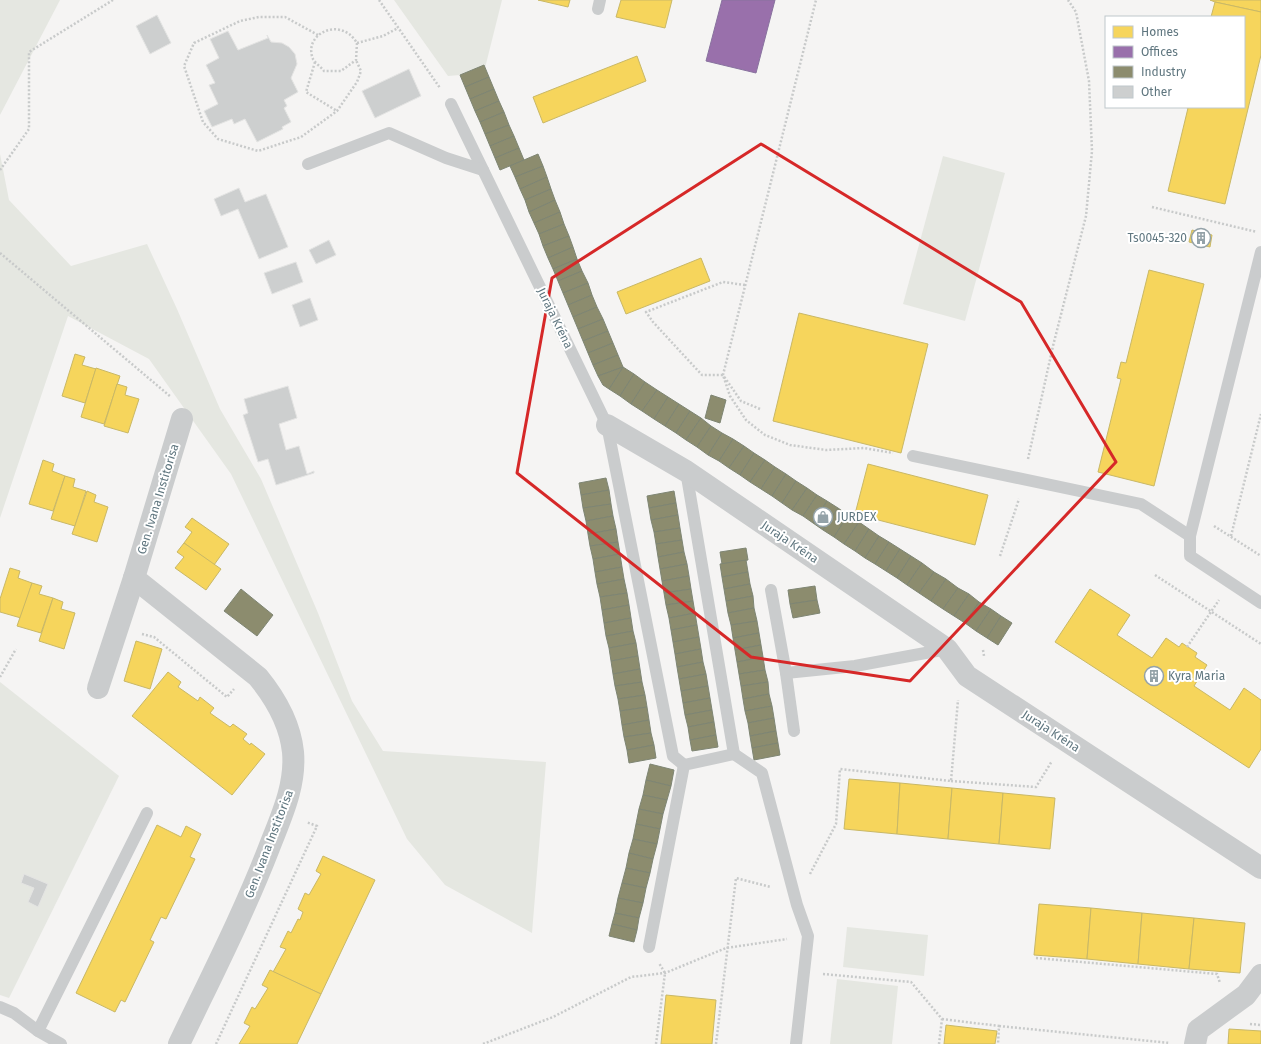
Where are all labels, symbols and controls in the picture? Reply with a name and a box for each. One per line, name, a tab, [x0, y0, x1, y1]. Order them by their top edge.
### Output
legend	[1105, 16, 1245, 108]
text: Homes	[1141, 25, 1179, 39]
text: Offices	[1141, 45, 1178, 59]
text: Industry	[1141, 65, 1186, 79]
text: Other	[1141, 85, 1172, 99]
building icon: Ts0045-320	[1190, 227, 1212, 249]
place label: Ts0045-320	[1128, 231, 1187, 245]
street label: Juraja Kréna	[534, 285, 576, 351]
street label: Gen. Ivana Institorisa	[135, 442, 181, 556]
shop icon: JURDEX	[812, 506, 834, 528]
place label: JURDEX	[837, 510, 877, 524]
street label: Juraja Kréna	[759, 518, 821, 566]
building icon: Kyra Maria	[1143, 665, 1165, 687]
place label: Kyra Maria	[1168, 669, 1225, 683]
street label: Juraja Kréna	[1020, 707, 1082, 755]
street label: Gen. Ivana Institorisa	[242, 788, 296, 900]

